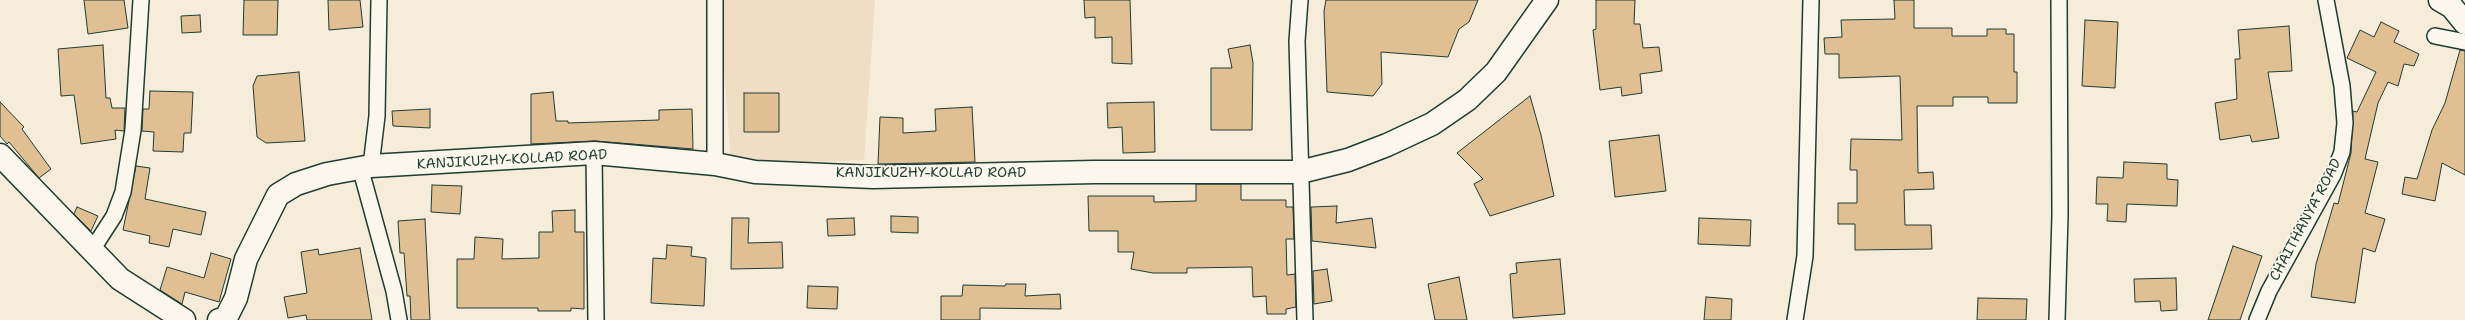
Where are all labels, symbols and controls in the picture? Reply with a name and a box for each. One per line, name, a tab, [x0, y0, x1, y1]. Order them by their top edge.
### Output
street label: KANJIKUZHY-KOLLAD ROAD	[416, 147, 608, 173]
street label: CHAITHANYA ROAD	[2267, 156, 2345, 284]
street label: KANJIKUZHY-KOLLAD ROAD	[836, 165, 1026, 181]

